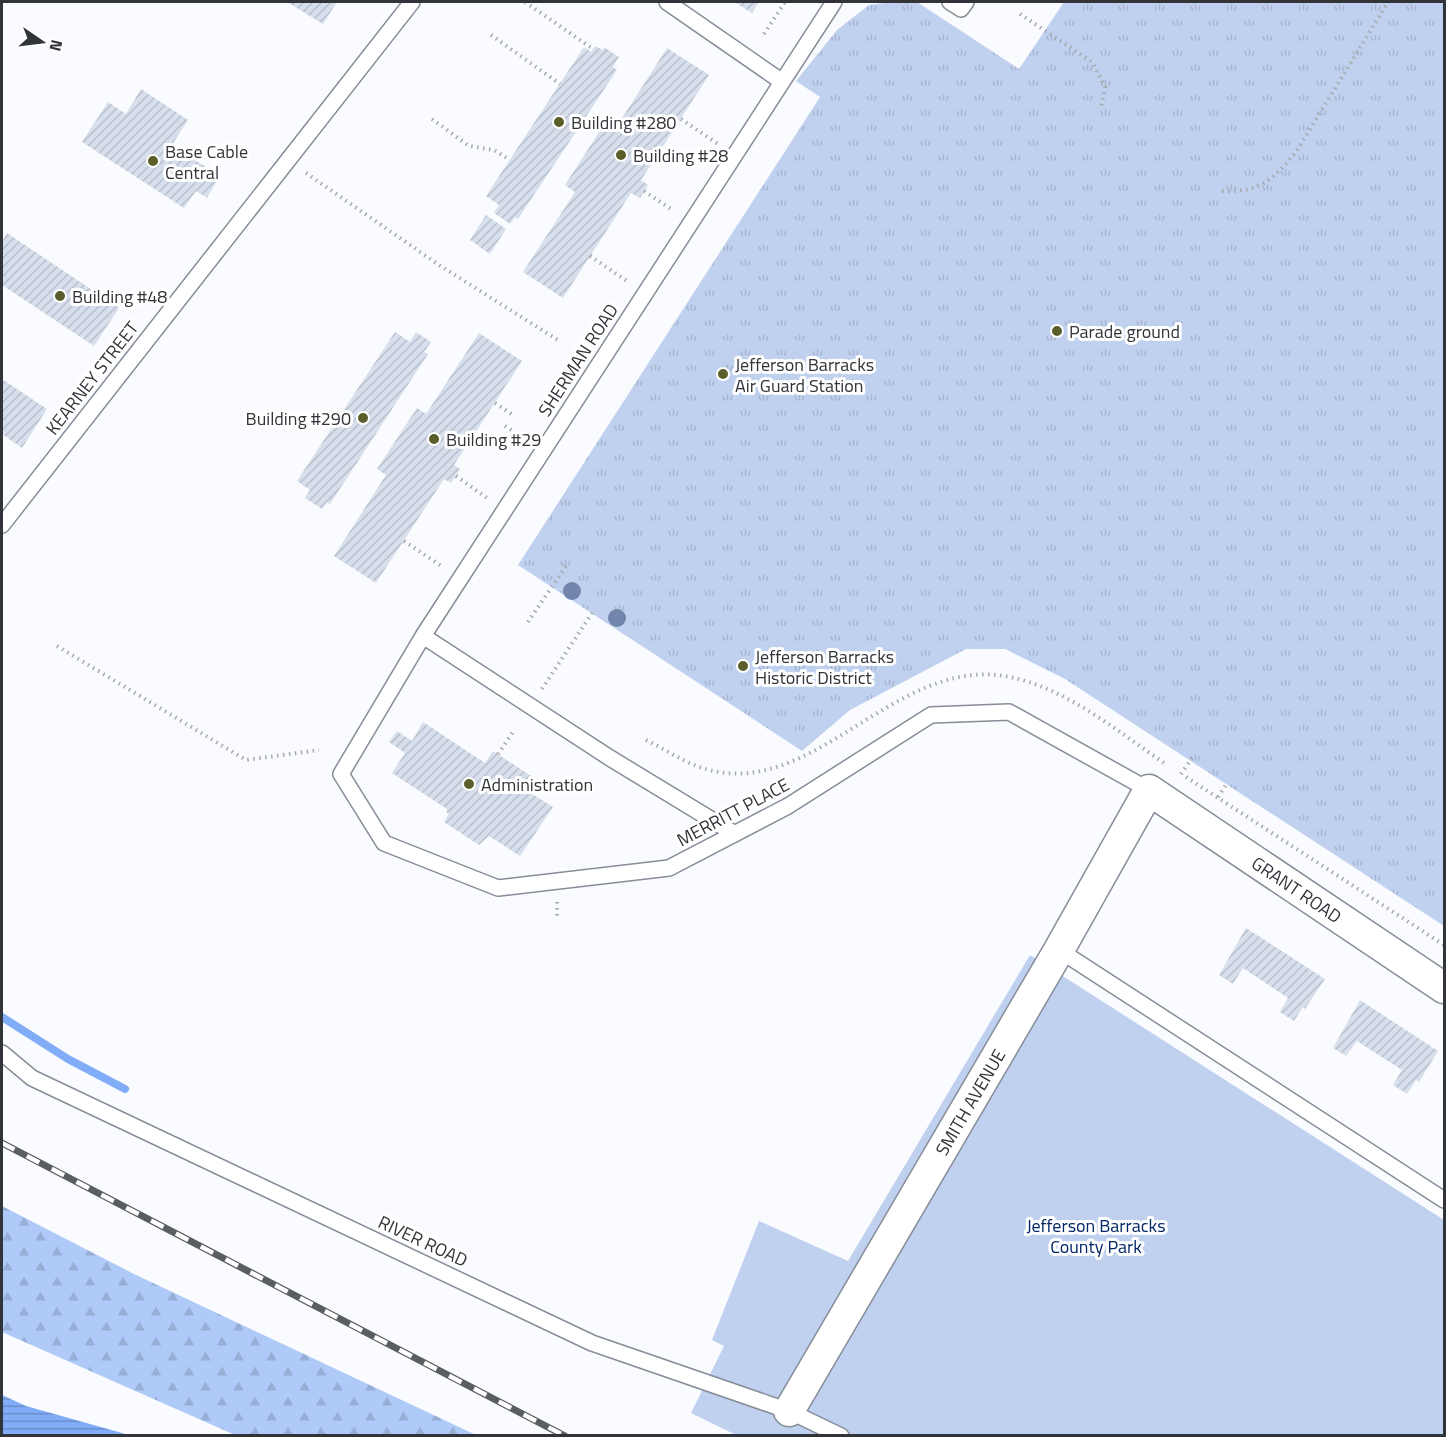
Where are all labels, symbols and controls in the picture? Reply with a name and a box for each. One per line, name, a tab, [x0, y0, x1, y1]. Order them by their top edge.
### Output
north arrow	[12, 12, 72, 72]
text: N	[44, 37, 70, 54]
place label: Building #280	[571, 109, 676, 136]
marker: Building #280	[552, 115, 566, 129]
place label: Base Cable Central	[165, 138, 248, 186]
place label: Building #28	[633, 142, 728, 169]
marker: Building #28	[614, 148, 628, 162]
marker: Base Cable Central	[146, 154, 160, 168]
place label: Building #48	[72, 283, 167, 310]
marker: Building #48	[53, 289, 67, 303]
street label: SHERMAN ROAD	[531, 298, 625, 422]
street label: KEARNEY STREET	[39, 315, 145, 440]
place label: Parade ground	[1069, 318, 1180, 345]
marker: Parade ground	[1050, 324, 1064, 338]
place label: Jefferson Barracks Air Guard Station	[735, 351, 874, 399]
marker: Jefferson Barracks Air Guard Station	[716, 367, 730, 381]
place label: Building #290	[246, 405, 351, 432]
marker: Building #290	[356, 411, 370, 425]
place label: Building #29	[446, 426, 541, 453]
marker: Building #29	[427, 432, 441, 446]
place label: Jefferson Barracks Historic District	[755, 643, 894, 691]
marker: Jefferson Barracks Historic District	[736, 659, 750, 673]
place label: Administration	[481, 771, 593, 798]
street label: MERRITT PLACE	[672, 771, 794, 853]
marker: Administration	[462, 777, 476, 791]
street label: GRANT ROAD	[1246, 849, 1347, 929]
street label: SMITH AVENUE	[928, 1044, 1012, 1160]
street label: RIVER ROAD	[374, 1208, 472, 1274]
park label: Jefferson Barracks County Park	[1026, 1212, 1166, 1260]

